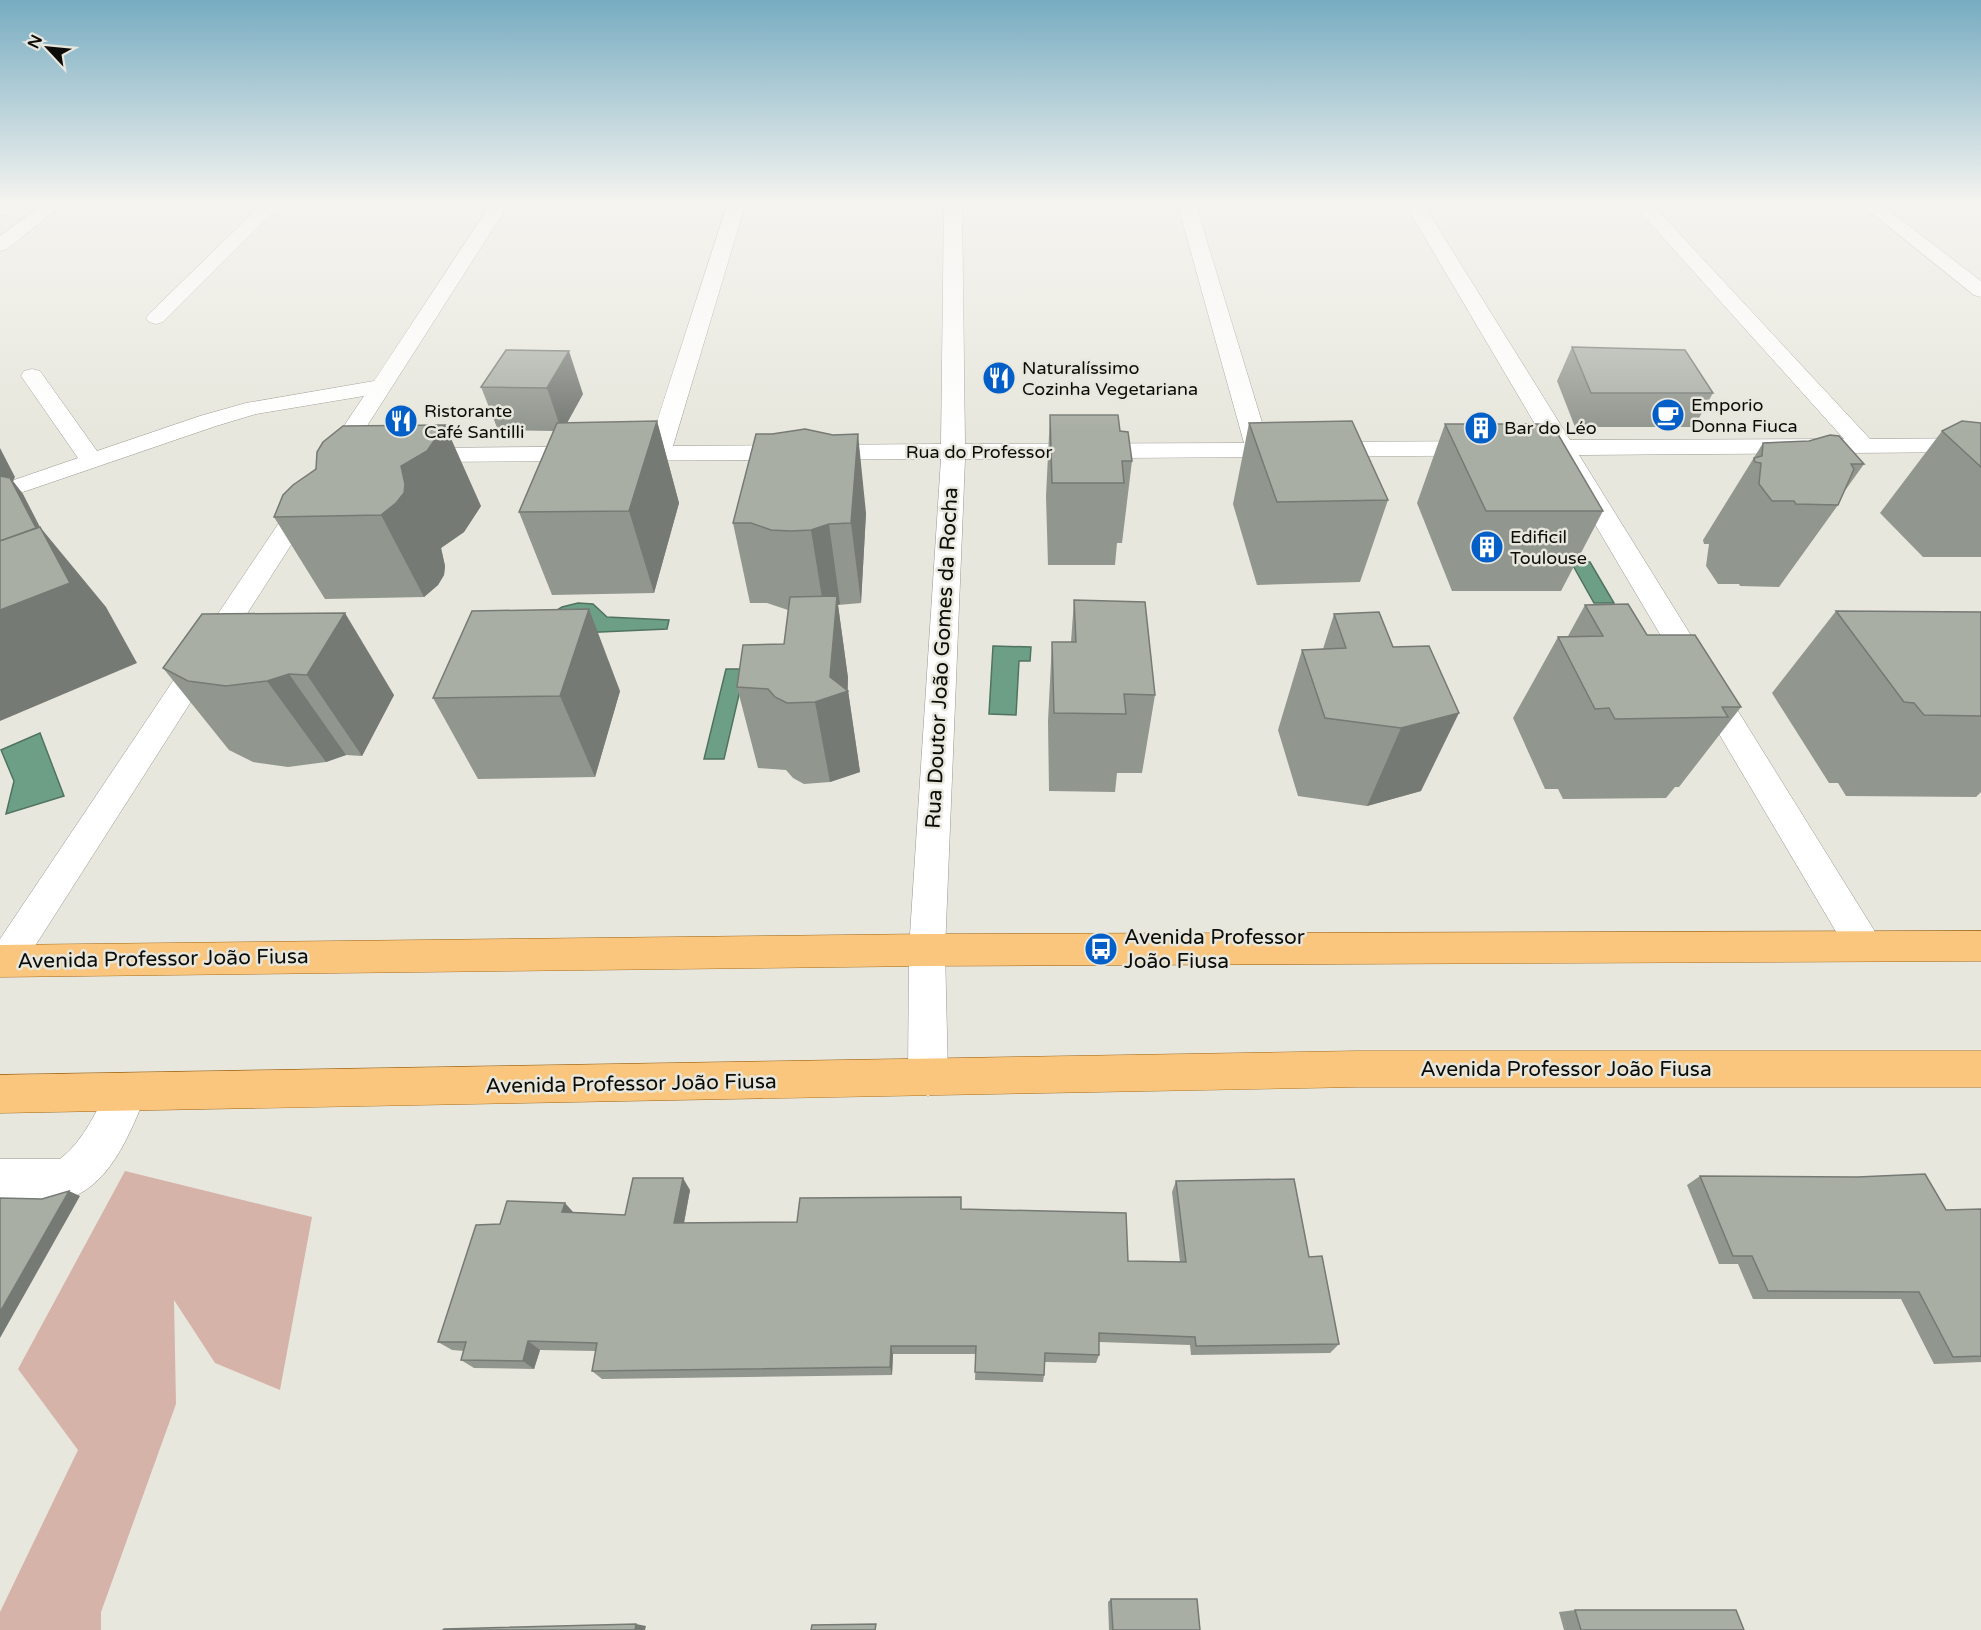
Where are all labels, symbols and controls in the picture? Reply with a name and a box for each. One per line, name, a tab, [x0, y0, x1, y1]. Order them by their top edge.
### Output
north arrow	[18, 18, 78, 78]
text: N	[24, 32, 47, 52]
place label: Naturalíssimo Cozinha Vegetariana	[1022, 357, 1198, 400]
restaurant icon: Naturalíssimo Cozinha Vegetariana	[981, 360, 1017, 396]
place label: Emporio Donna Fiuca	[1691, 394, 1798, 437]
cafe icon: Emporio Donna Fiuca	[1650, 397, 1686, 433]
place label: Ristorante Café Santilli	[424, 400, 524, 443]
restaurant icon: Ristorante Café Santilli	[383, 403, 419, 439]
building icon: Bar do Léo	[1463, 410, 1499, 446]
place label: Bar do Léo	[1504, 417, 1597, 439]
street label: Rua do Professor	[906, 441, 1052, 463]
street label: Rua Doutor João Gomes da Rocha	[921, 487, 963, 829]
place label: Edificil Toulouse	[1510, 526, 1587, 569]
building icon: Edificil Toulouse	[1469, 529, 1505, 565]
place label: Avenida Professor João Fiusa	[1124, 925, 1305, 974]
bus stop icon: Avenida Professor João Fiusa	[1083, 931, 1119, 967]
street label: Avenida Professor João Fiusa	[17, 944, 309, 974]
street label: Avenida Professor João Fiusa	[1420, 1057, 1712, 1082]
street label: Avenida Professor João Fiusa	[485, 1069, 777, 1099]

